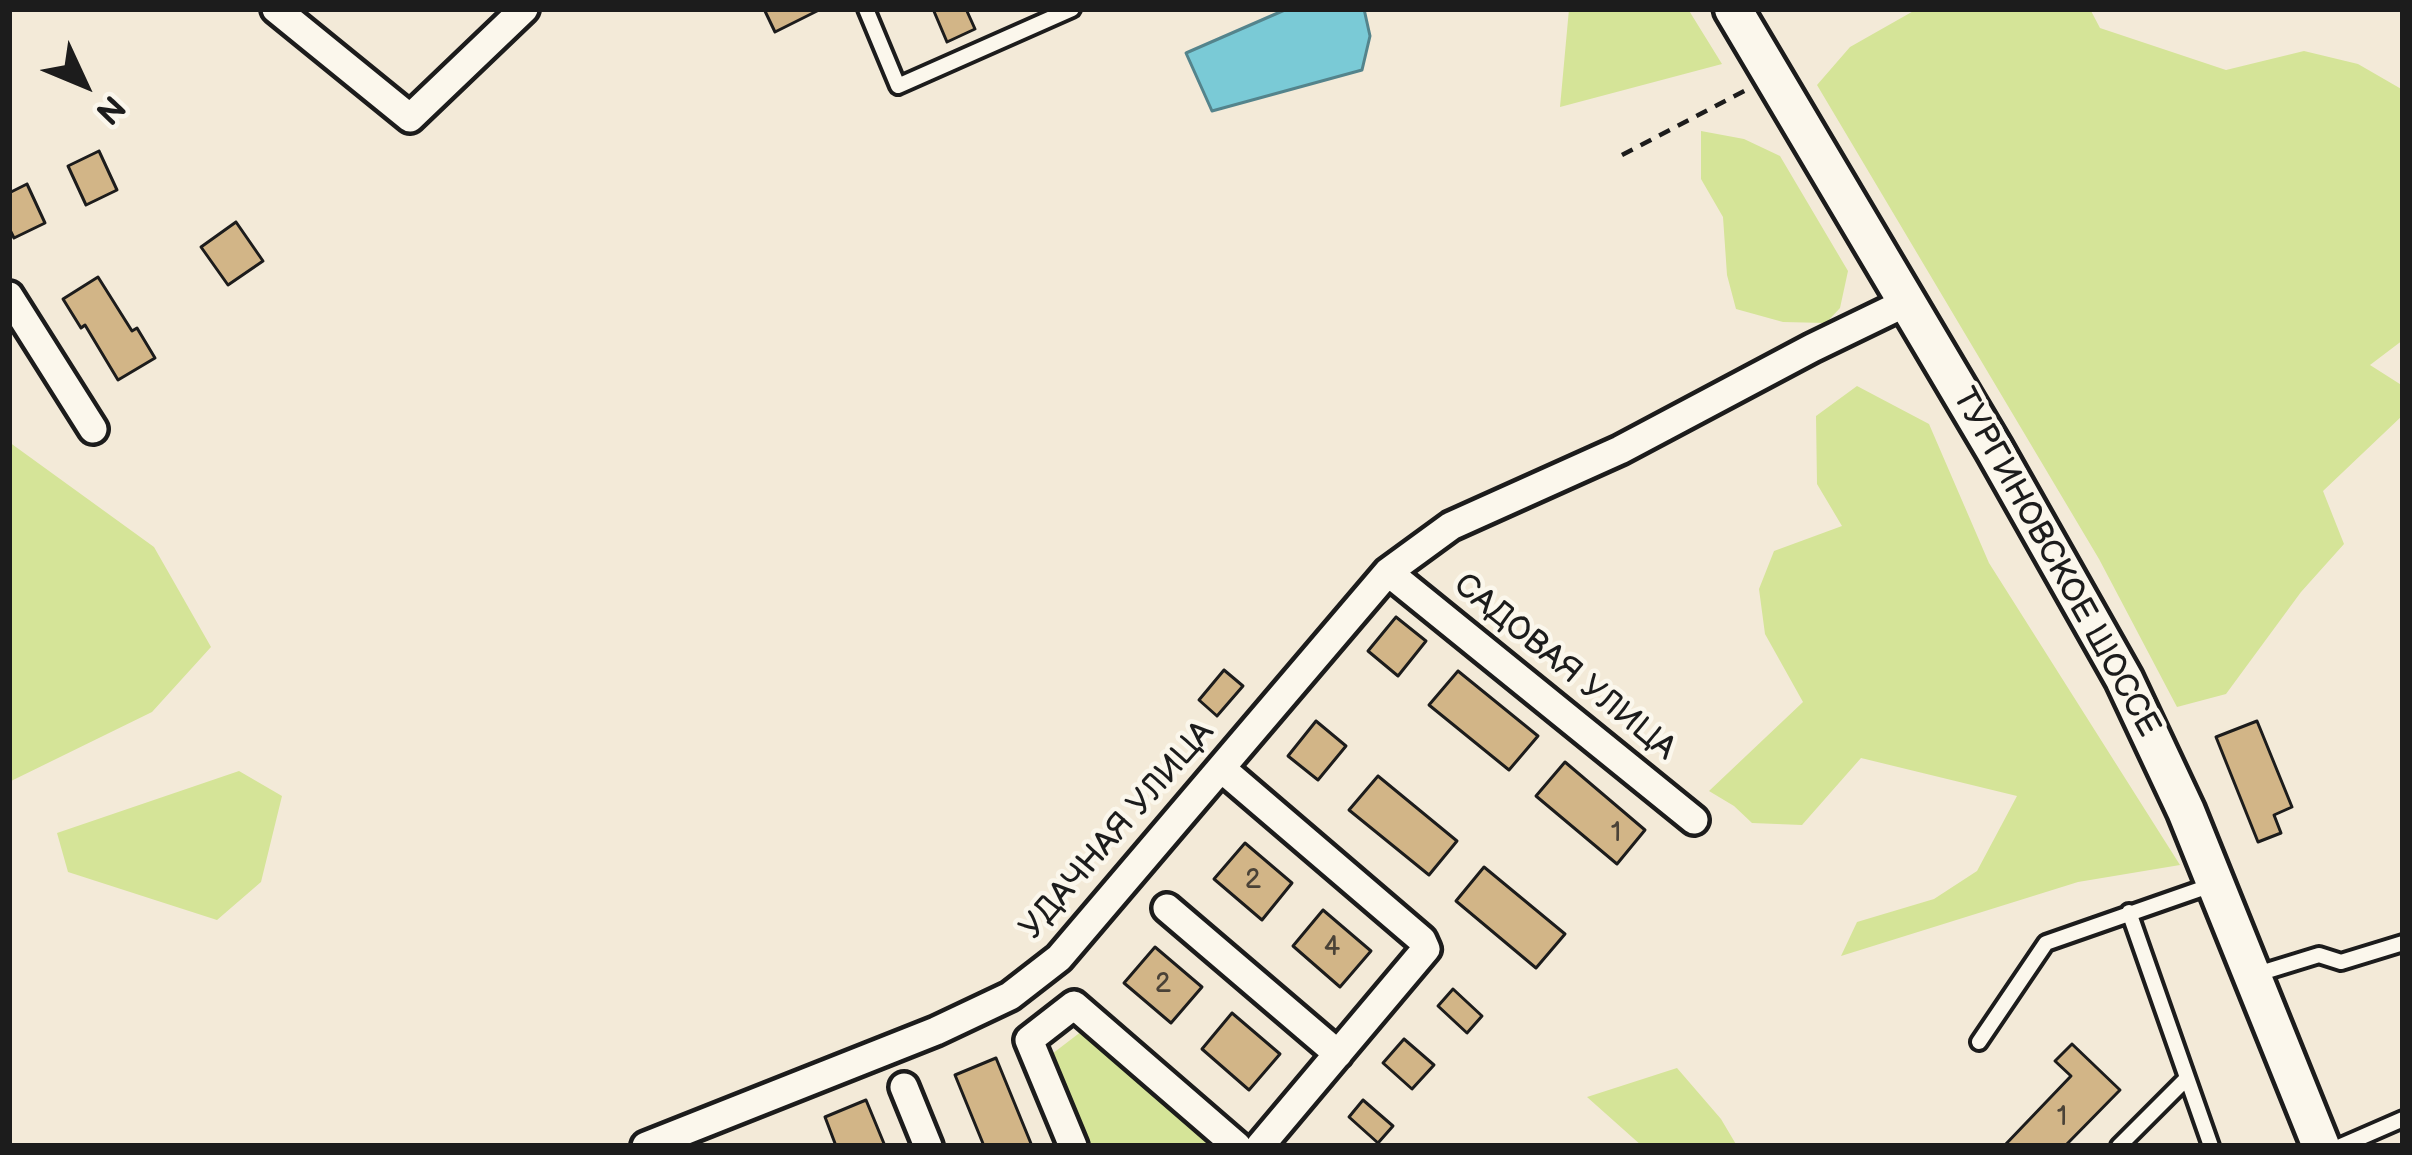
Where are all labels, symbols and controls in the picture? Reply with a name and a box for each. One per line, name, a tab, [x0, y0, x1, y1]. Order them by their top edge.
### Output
north arrow	[24, 24, 144, 144]
text: N	[87, 86, 133, 132]
street label: ТУРГИНОВСКОЕ ШОССЕ	[1943, 382, 2167, 744]
street label: САДОВАЯ УЛИЦА	[1445, 566, 1683, 770]
street label: УДАЧНАЯ УЛИЦА	[1013, 714, 1223, 948]
house number: 1	[1611, 818, 1621, 850]
house number: 2	[1245, 865, 1261, 897]
house number: 4	[1324, 932, 1340, 964]
house number: 2	[1155, 969, 1171, 1001]
house number: 1	[2057, 1102, 2067, 1134]

